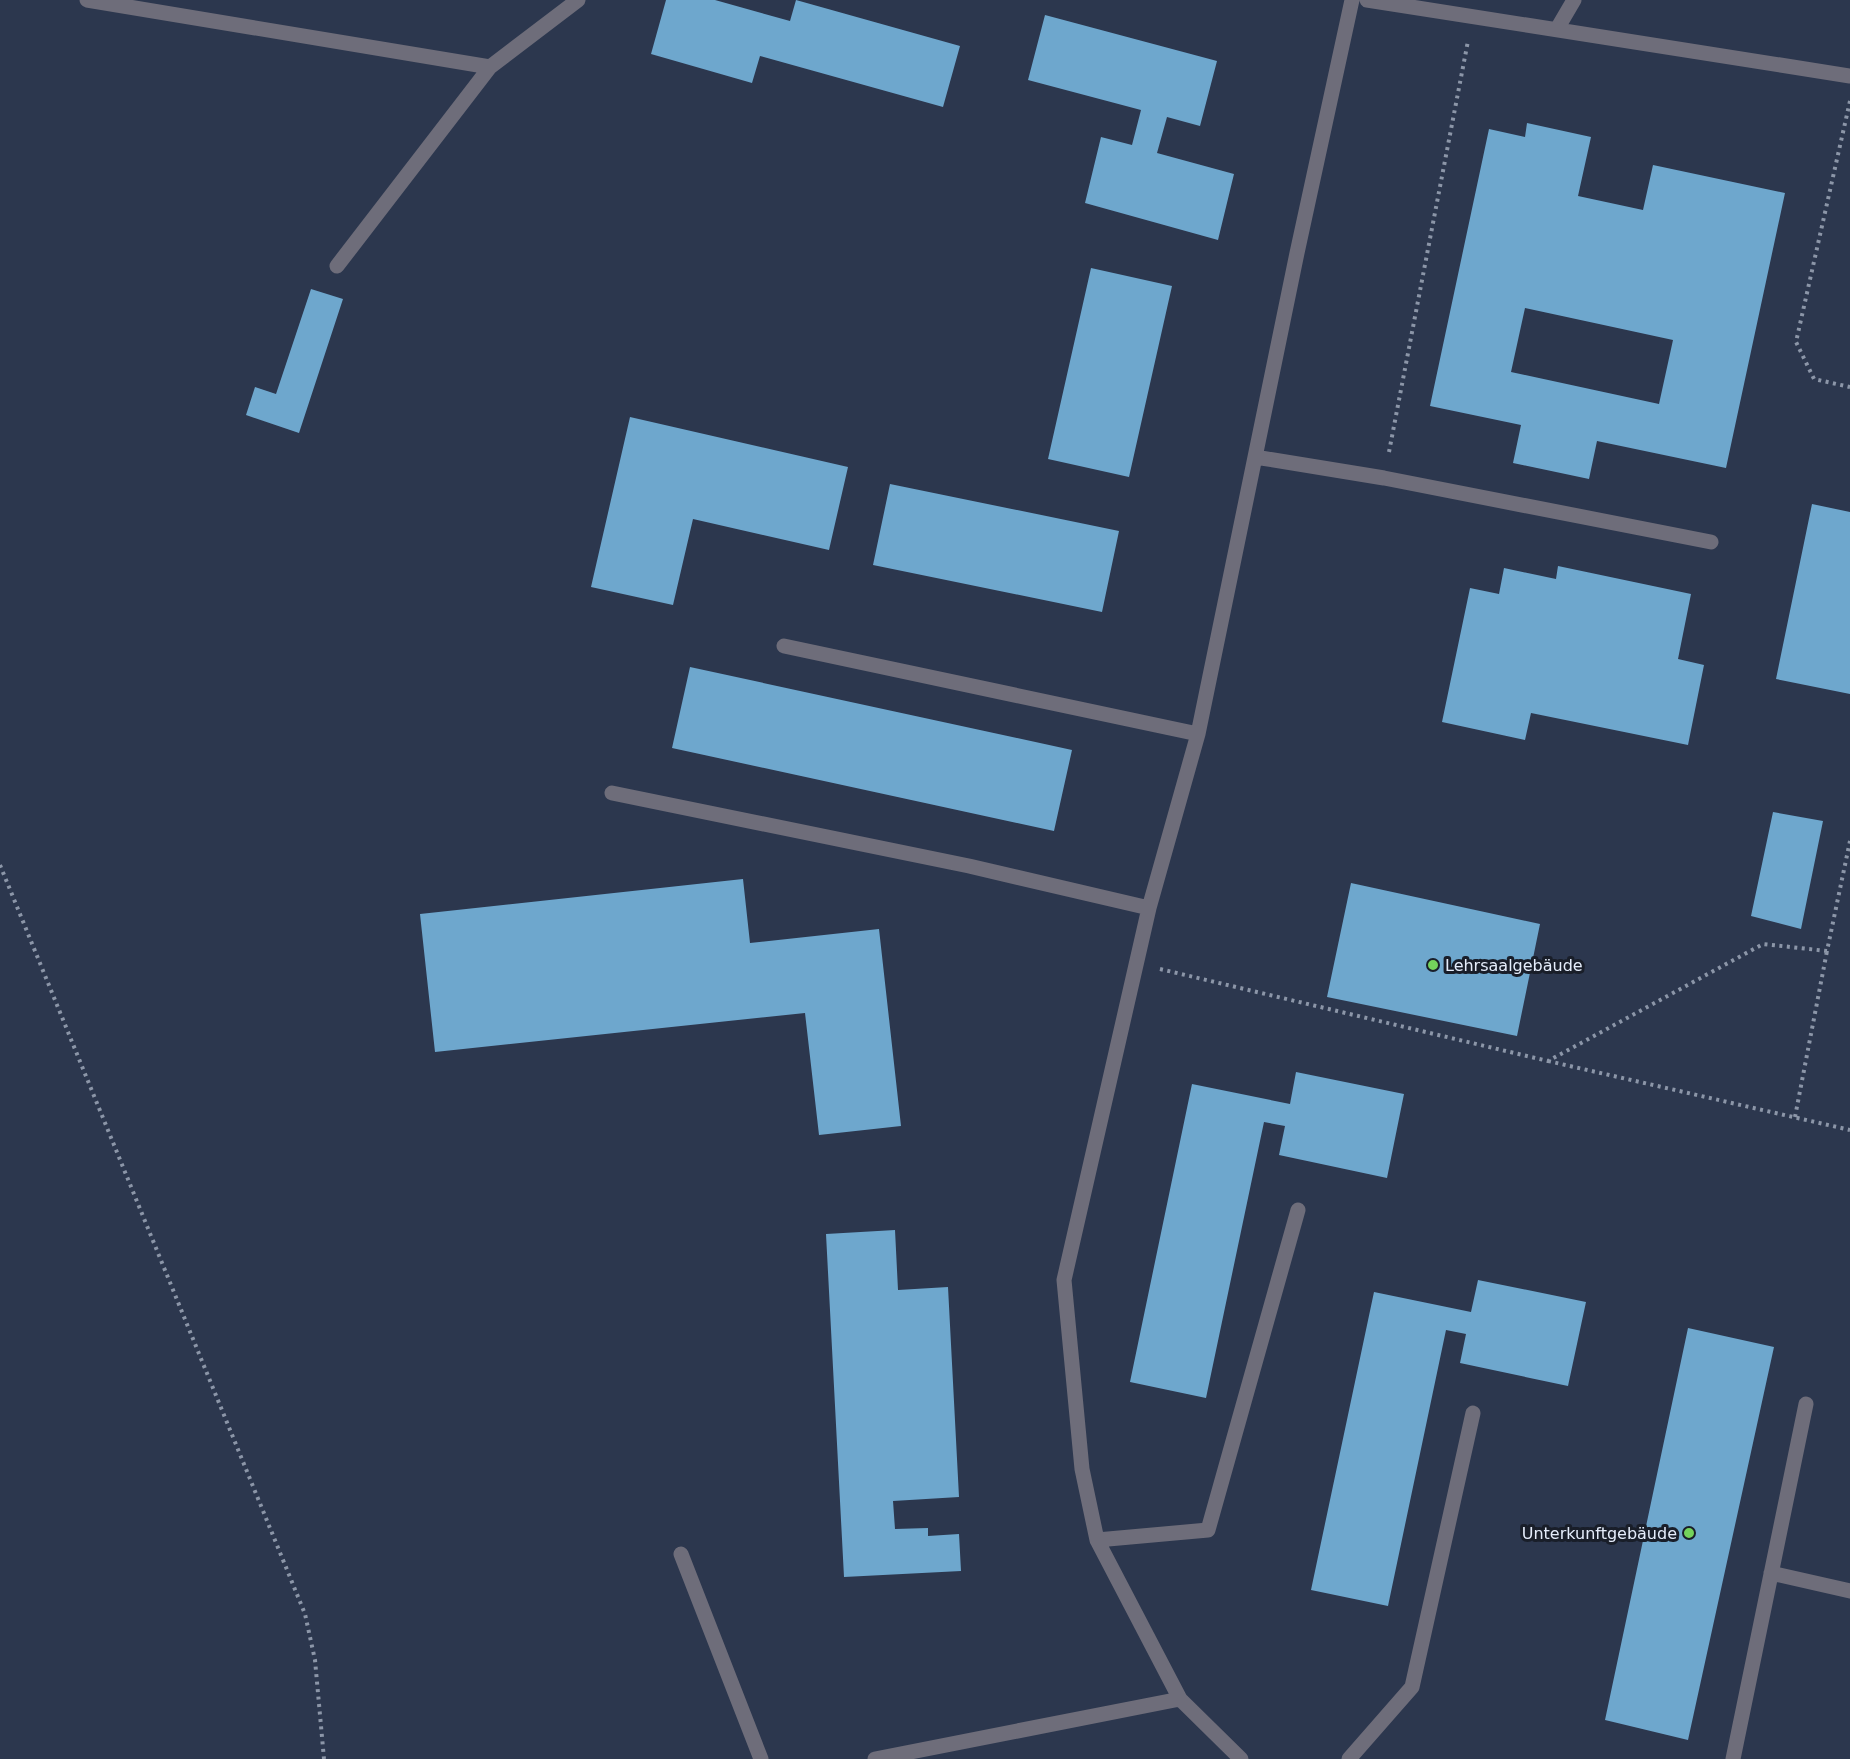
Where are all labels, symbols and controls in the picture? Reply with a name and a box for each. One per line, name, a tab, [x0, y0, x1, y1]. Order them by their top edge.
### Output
place label: Lehrsaalgebäude	[1445, 956, 1583, 975]
marker: Lehrsaalgebäude	[1426, 958, 1440, 972]
place label: Unterkunftgebäude	[1522, 1524, 1677, 1543]
marker: Unterkunftgebäude	[1682, 1526, 1696, 1540]

